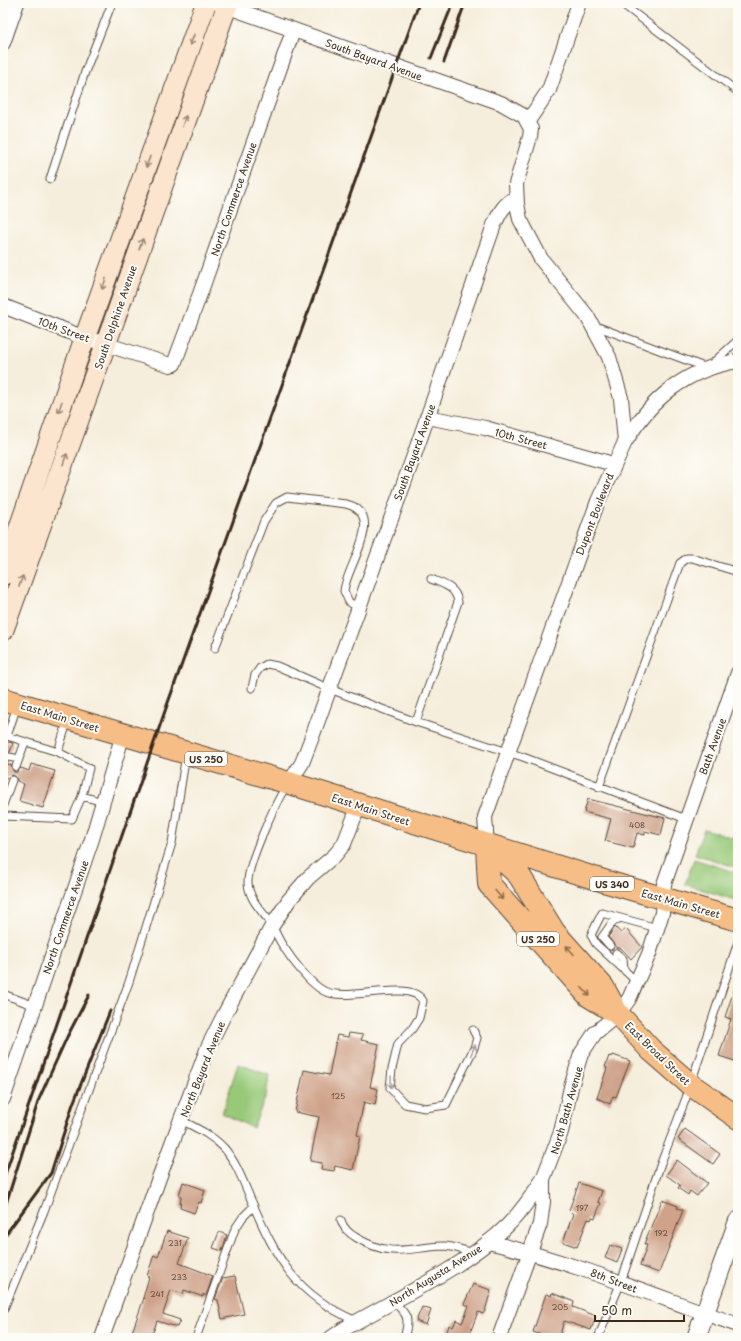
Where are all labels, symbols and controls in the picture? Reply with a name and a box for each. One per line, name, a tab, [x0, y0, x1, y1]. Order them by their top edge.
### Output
one-way arrow	[188, 33, 196, 45]
street label: South Bayard Avenue	[323, 35, 425, 85]
one-way arrow	[181, 115, 188, 128]
street label: North Commerce Avenue	[206, 139, 260, 258]
one-way arrow	[144, 155, 151, 168]
one-way arrow	[138, 237, 145, 250]
street label: South Delphine Avenue	[90, 262, 140, 371]
one-way arrow	[99, 278, 107, 290]
street label: 10th Street	[36, 313, 92, 345]
one-way arrow	[56, 400, 63, 413]
street label: South Bayard Avenue	[390, 401, 440, 503]
street label: 10th Street	[493, 424, 549, 452]
one-way arrow	[61, 453, 69, 465]
street label: Dupont Boulevard	[571, 471, 617, 557]
one-way arrow	[17, 575, 25, 587]
street label: East Main Street	[19, 697, 101, 735]
street label: Bath Avenue	[695, 715, 729, 776]
road number: US 250	[185, 752, 227, 766]
street label: East Main Street	[330, 789, 412, 829]
house number: 408	[629, 819, 645, 831]
street label: North Commerce Avenue	[38, 857, 92, 976]
road number: US 340	[590, 877, 634, 891]
street label: East Main Street	[640, 885, 722, 921]
one-way arrow	[495, 890, 504, 900]
road number: US 250	[517, 932, 559, 946]
one-way arrow	[565, 945, 574, 955]
one-way arrow	[581, 987, 591, 997]
street label: North Bayard Avenue	[176, 1018, 229, 1120]
street label: East Broad Street	[622, 1018, 694, 1088]
one-way arrow	[470, 1045, 477, 1057]
street label: North Bath Avenue	[546, 1064, 586, 1156]
one-way arrow	[387, 1076, 395, 1089]
house number: 125	[331, 1090, 345, 1102]
house number: 197	[576, 1202, 589, 1214]
house number: 192	[654, 1227, 668, 1239]
house number: 231	[168, 1237, 182, 1249]
street label: North Augusta Avenue	[386, 1240, 485, 1310]
street label: 8th Street	[588, 1264, 640, 1296]
house number: 233	[171, 1271, 187, 1283]
house number: 241	[150, 1288, 164, 1300]
scale bar	[595, 1297, 684, 1323]
house number: 205	[552, 1301, 568, 1313]
text: 50 m	[601, 1301, 632, 1319]

